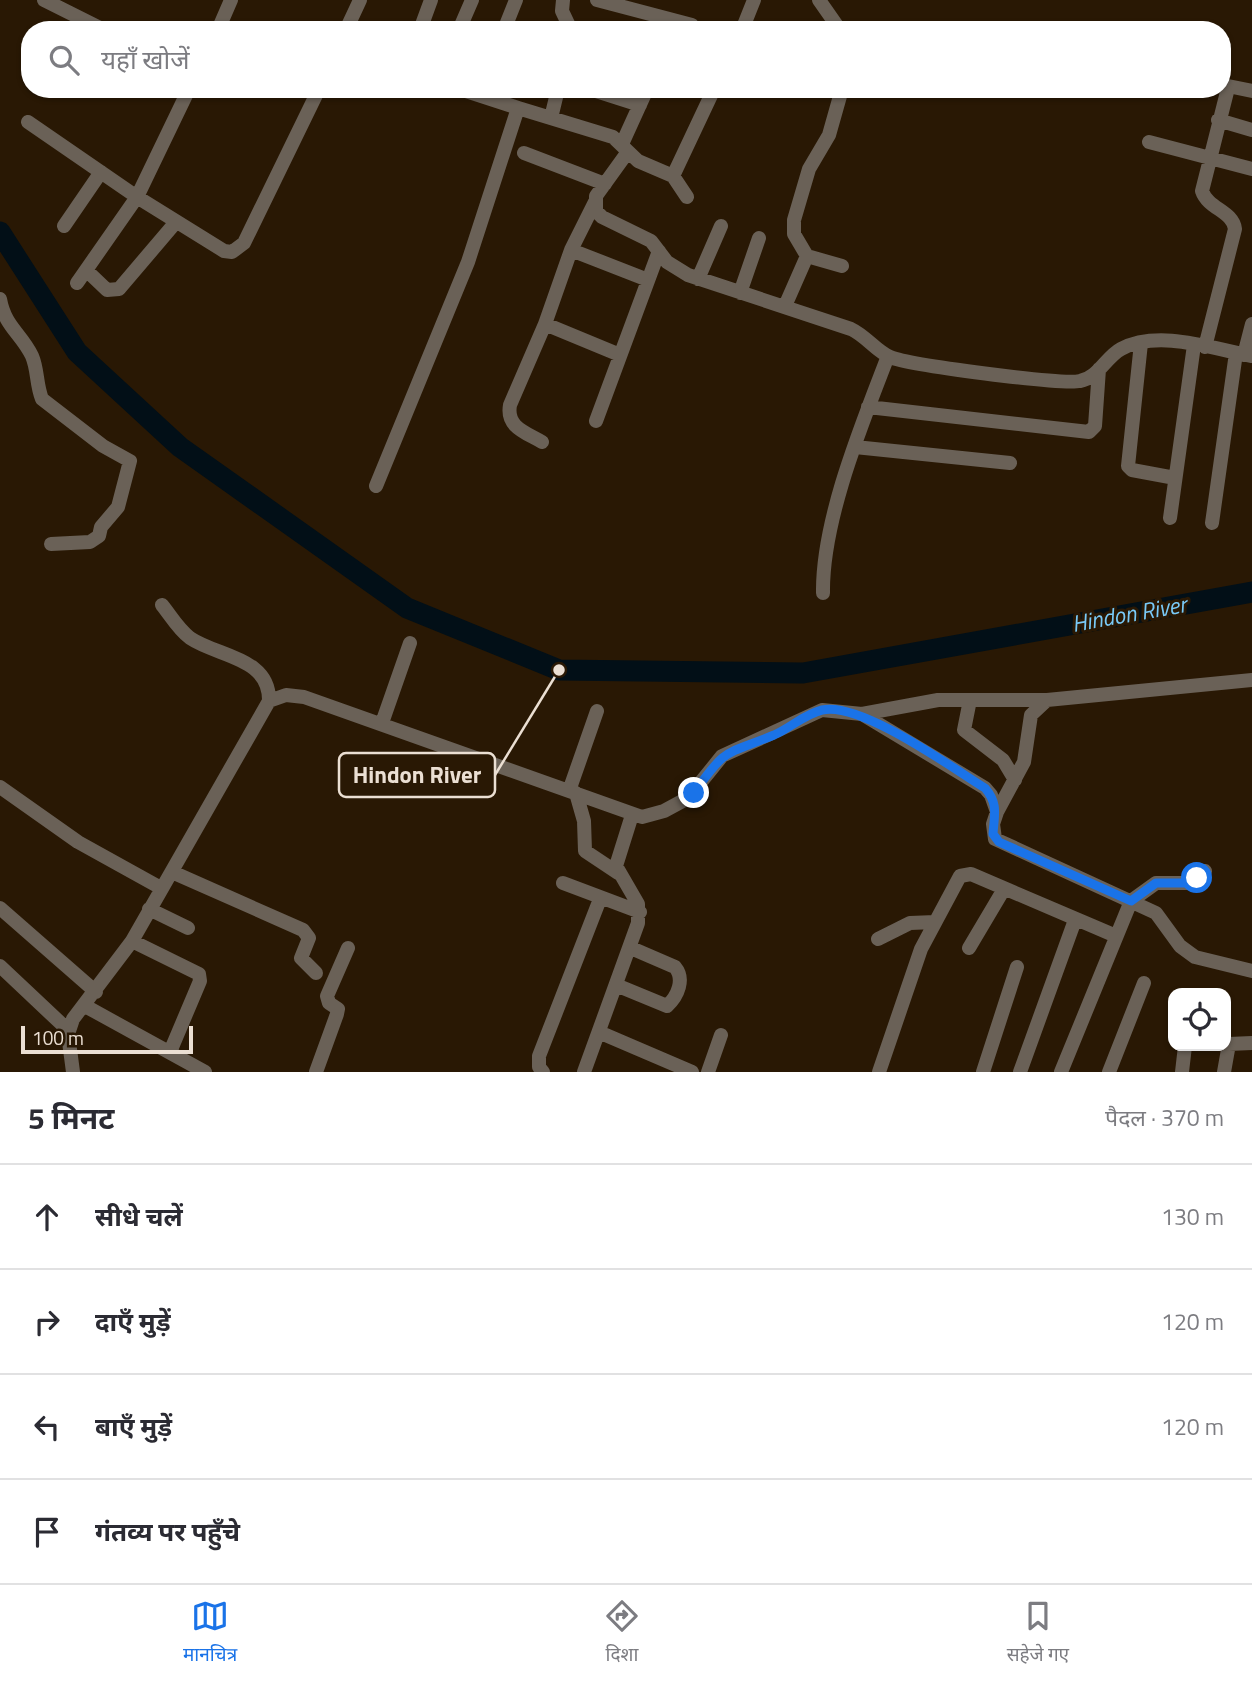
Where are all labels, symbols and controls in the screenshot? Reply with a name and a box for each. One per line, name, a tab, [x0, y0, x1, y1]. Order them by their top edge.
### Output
search box	[21, 21, 1231, 98]
text: यहाँ खोजें	[101, 40, 190, 79]
icon: search	[45, 41, 83, 79]
water label: Hindon River	[1069, 586, 1192, 641]
callout: Hindon River	[339, 753, 495, 797]
text: Hindon River	[353, 757, 482, 792]
route end	[678, 777, 709, 808]
route start	[1181, 862, 1212, 893]
map controls	[1168, 988, 1231, 1051]
button: locate	[1168, 988, 1231, 1051]
scale bar	[21, 1023, 192, 1055]
text: 100 m	[32, 1023, 84, 1052]
text: 5 मिनट	[28, 1095, 114, 1141]
text: पैदल · 370 m	[1105, 1100, 1224, 1135]
text: सीधे चलें	[95, 1197, 183, 1236]
icon: ahead	[28, 1198, 66, 1236]
text: 130 m	[1161, 1199, 1224, 1234]
text: दाएँ मुड़ें	[95, 1302, 171, 1341]
icon: right	[28, 1303, 66, 1341]
text: 120 m	[1161, 1304, 1224, 1339]
text: बाएँ मुड़ें	[95, 1407, 172, 1446]
icon: left	[28, 1408, 66, 1446]
text: 120 m	[1161, 1409, 1224, 1444]
text: गंतव्य पर पहुँचे	[95, 1512, 240, 1551]
icon: arrive	[28, 1513, 66, 1551]
tab: मानचित्र	[183, 1597, 237, 1669]
tab: दिशा	[603, 1597, 641, 1669]
tab: सहेजे गए	[1007, 1597, 1069, 1669]

